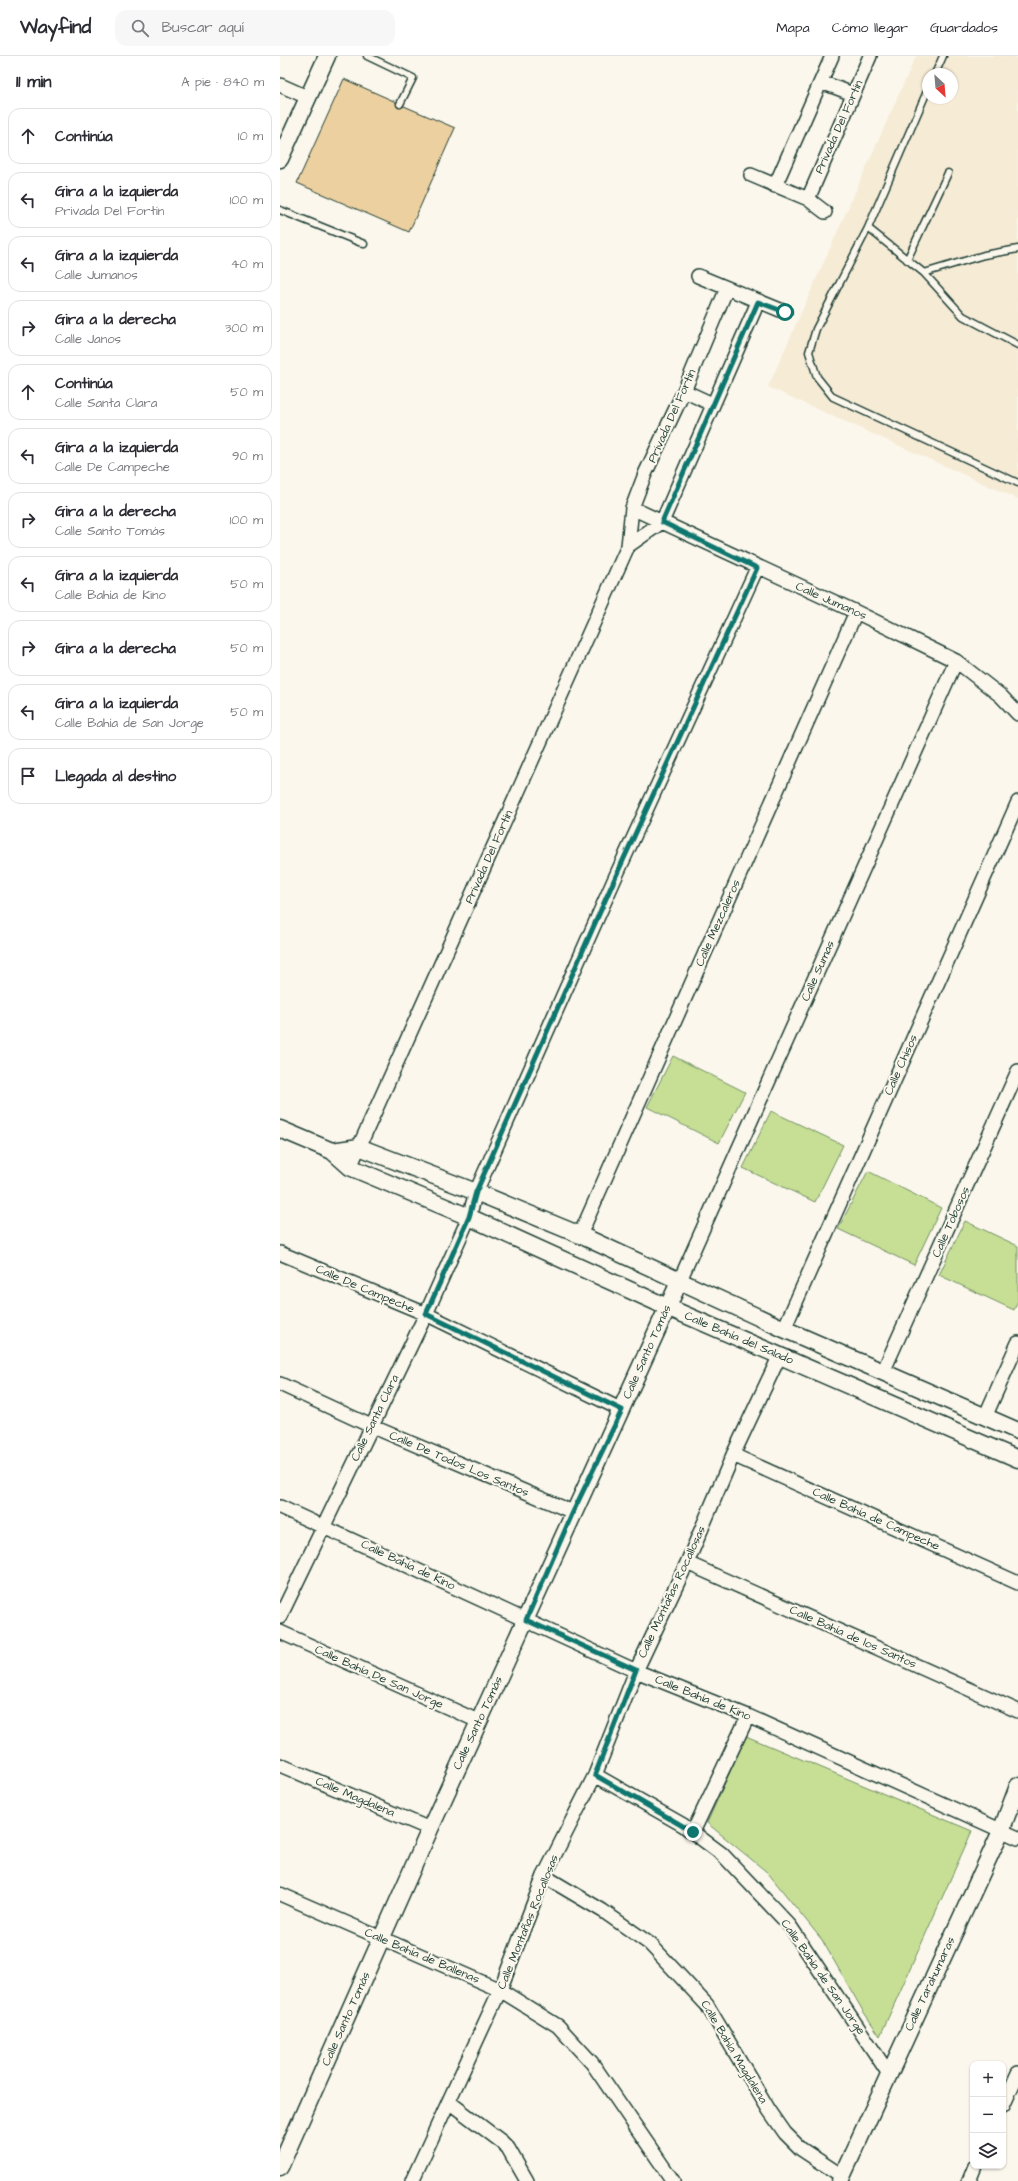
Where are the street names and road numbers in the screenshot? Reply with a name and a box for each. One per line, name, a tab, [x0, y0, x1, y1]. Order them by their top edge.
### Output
street label: Privada Del Fortín	[811, 78, 867, 176]
street label: Privada Del Fortín	[644, 367, 700, 465]
street label: Calle Jumanos	[793, 578, 869, 624]
street label: Privada Del Fortín	[461, 808, 517, 906]
street label: Calle Mezcaleros	[691, 877, 745, 969]
street label: Calle Sumas	[797, 938, 839, 1004]
street label: Calle Chisos	[880, 1032, 922, 1098]
street label: Calle Tobosos	[928, 1184, 974, 1260]
street label: Calle De Campeche	[313, 1260, 418, 1318]
street label: Calle Santo Tomás	[619, 1302, 675, 1402]
street label: Calle Bahía del Salado	[682, 1307, 796, 1369]
street label: Calle Santa Clara	[347, 1372, 403, 1464]
street label: Calle De Todos Los Santos	[387, 1427, 531, 1501]
street label: Calle Bahía de Campeche	[810, 1483, 943, 1555]
street label: Calle Montañas Rocallosas	[634, 1523, 710, 1661]
street label: Calle Bahía de Kino	[358, 1536, 458, 1594]
street label: Calle Bahía de los Santos	[787, 1601, 919, 1673]
street label: Calle Bahía De San Jorge	[312, 1641, 446, 1714]
street label: Calle Bahía de Kino	[652, 1671, 754, 1725]
street label: Calle Santo Tomás	[449, 1673, 507, 1773]
street label: Calle Magdalena	[312, 1773, 397, 1822]
street label: Calle Montañas Rocallosas	[493, 1852, 563, 1992]
street label: Calle Bahía de San Jorge	[776, 1916, 870, 2039]
street label: Calle Bahía de Ballenas	[362, 1924, 482, 1988]
street label: Calle Tarahumaras	[901, 1934, 959, 2034]
street label: Calle Santo Tomás	[318, 1969, 374, 2069]
street label: Calle Bahía Magdalena	[695, 1997, 772, 2107]

